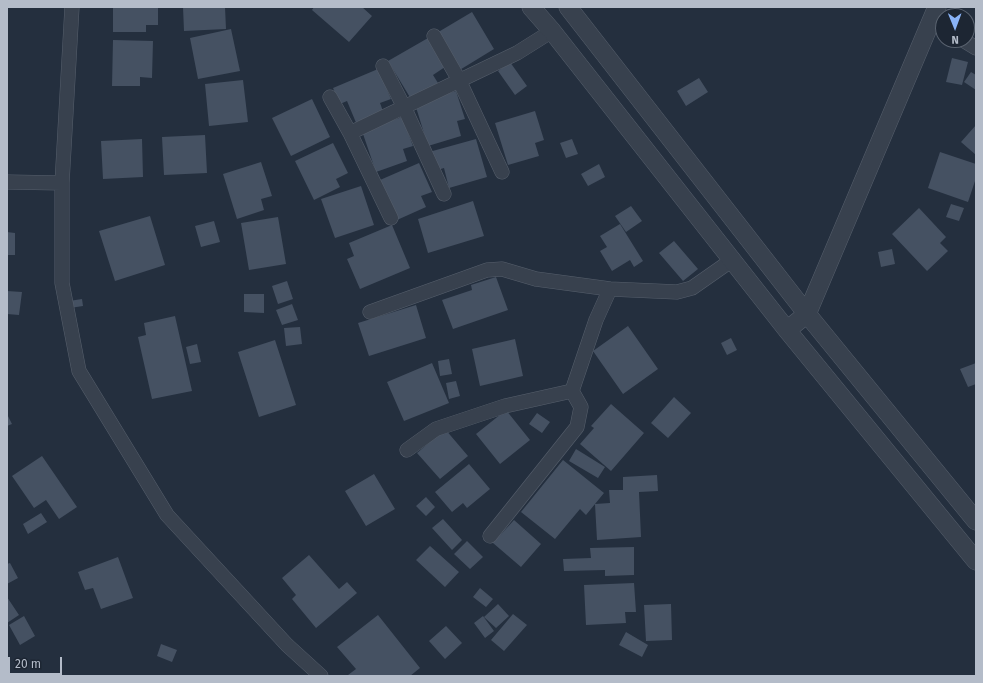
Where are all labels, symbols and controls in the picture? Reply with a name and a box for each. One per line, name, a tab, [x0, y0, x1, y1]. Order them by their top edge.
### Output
north arrow	[935, 8, 975, 48]
text: N	[951, 33, 959, 46]
scale bar	[10, 649, 64, 675]
text: 20 m	[15, 657, 41, 671]

